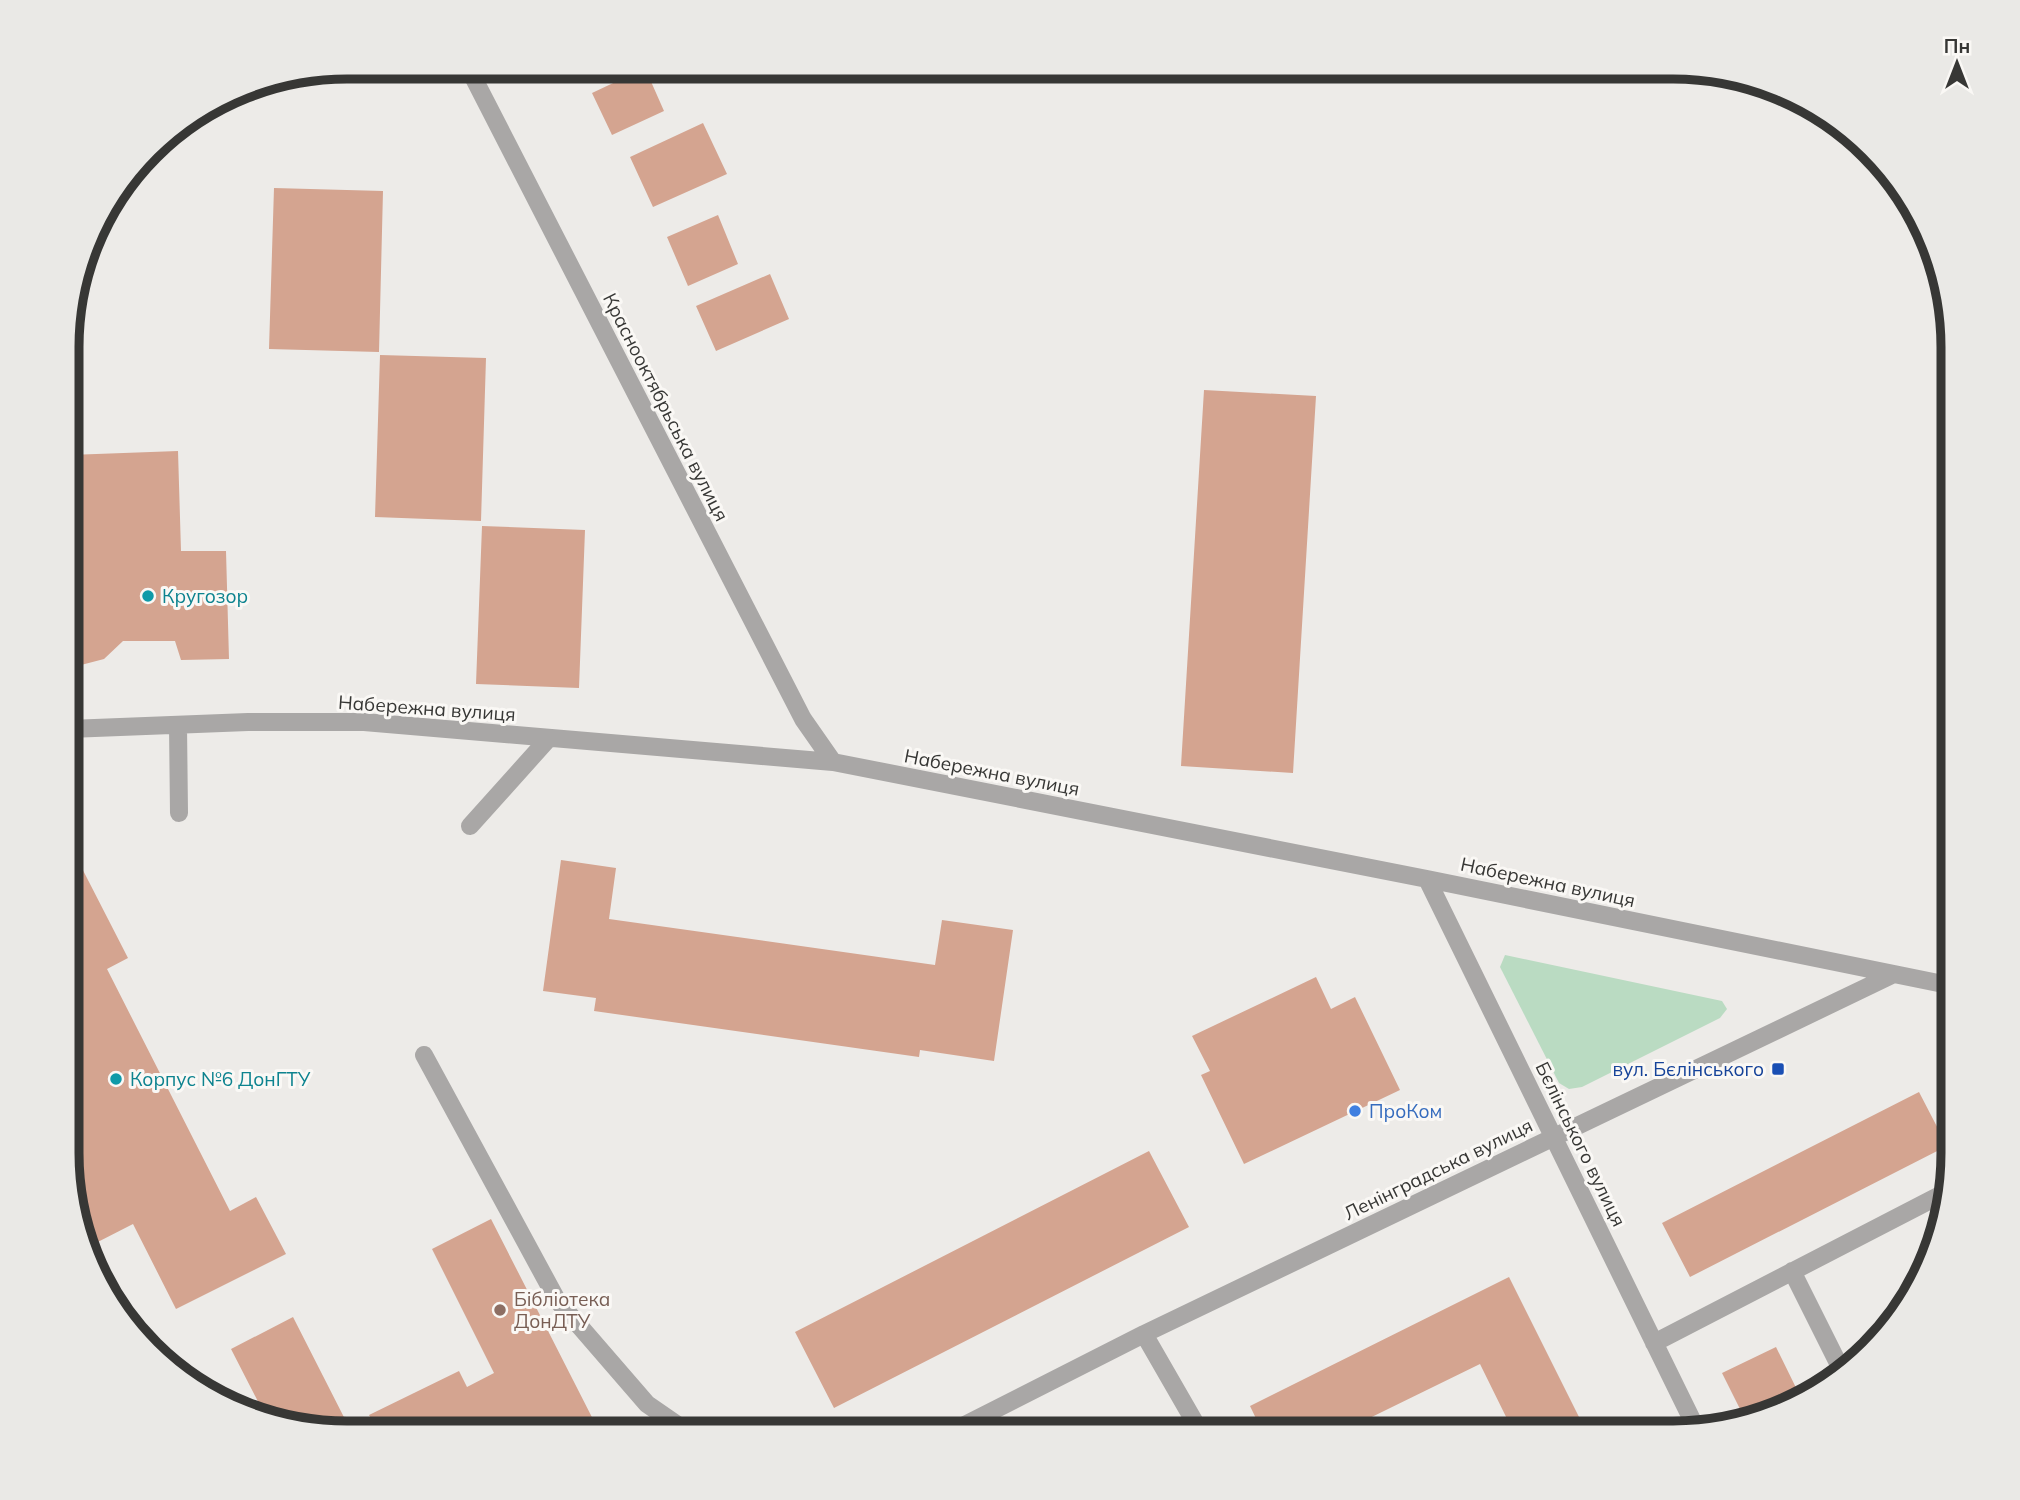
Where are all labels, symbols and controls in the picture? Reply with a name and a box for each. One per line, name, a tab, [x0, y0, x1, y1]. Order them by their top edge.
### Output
north arrow	[1922, 28, 1992, 98]
text: Пн	[1944, 34, 1970, 58]
street label: Краснооктябрьська вулиця	[598, 289, 734, 525]
place label: Кругозор	[162, 584, 248, 608]
marker: Кругозор	[140, 588, 156, 604]
street label: Набережна вулиця	[337, 690, 517, 726]
street label: Набережна вулиця	[902, 743, 1082, 801]
street label: Набережна вулиця	[1458, 852, 1638, 912]
place label: вул. Бєлінського	[1612, 1057, 1764, 1081]
street label: Бєлінського вулиця	[1531, 1058, 1631, 1230]
marker: вул. Бєлінського	[1770, 1061, 1786, 1077]
place label: Корпус №6 ДонГТУ	[130, 1067, 311, 1091]
marker: Корпус №6 ДонГТУ	[108, 1071, 124, 1087]
place label: ПроКом	[1369, 1099, 1442, 1123]
marker: ПроКом	[1347, 1103, 1363, 1119]
street label: Ленінградська вулиця	[1340, 1113, 1536, 1225]
place label: Бібліотека ДонДТУ	[514, 1287, 610, 1333]
marker: Бібліотека ДонДТУ	[492, 1302, 508, 1318]

